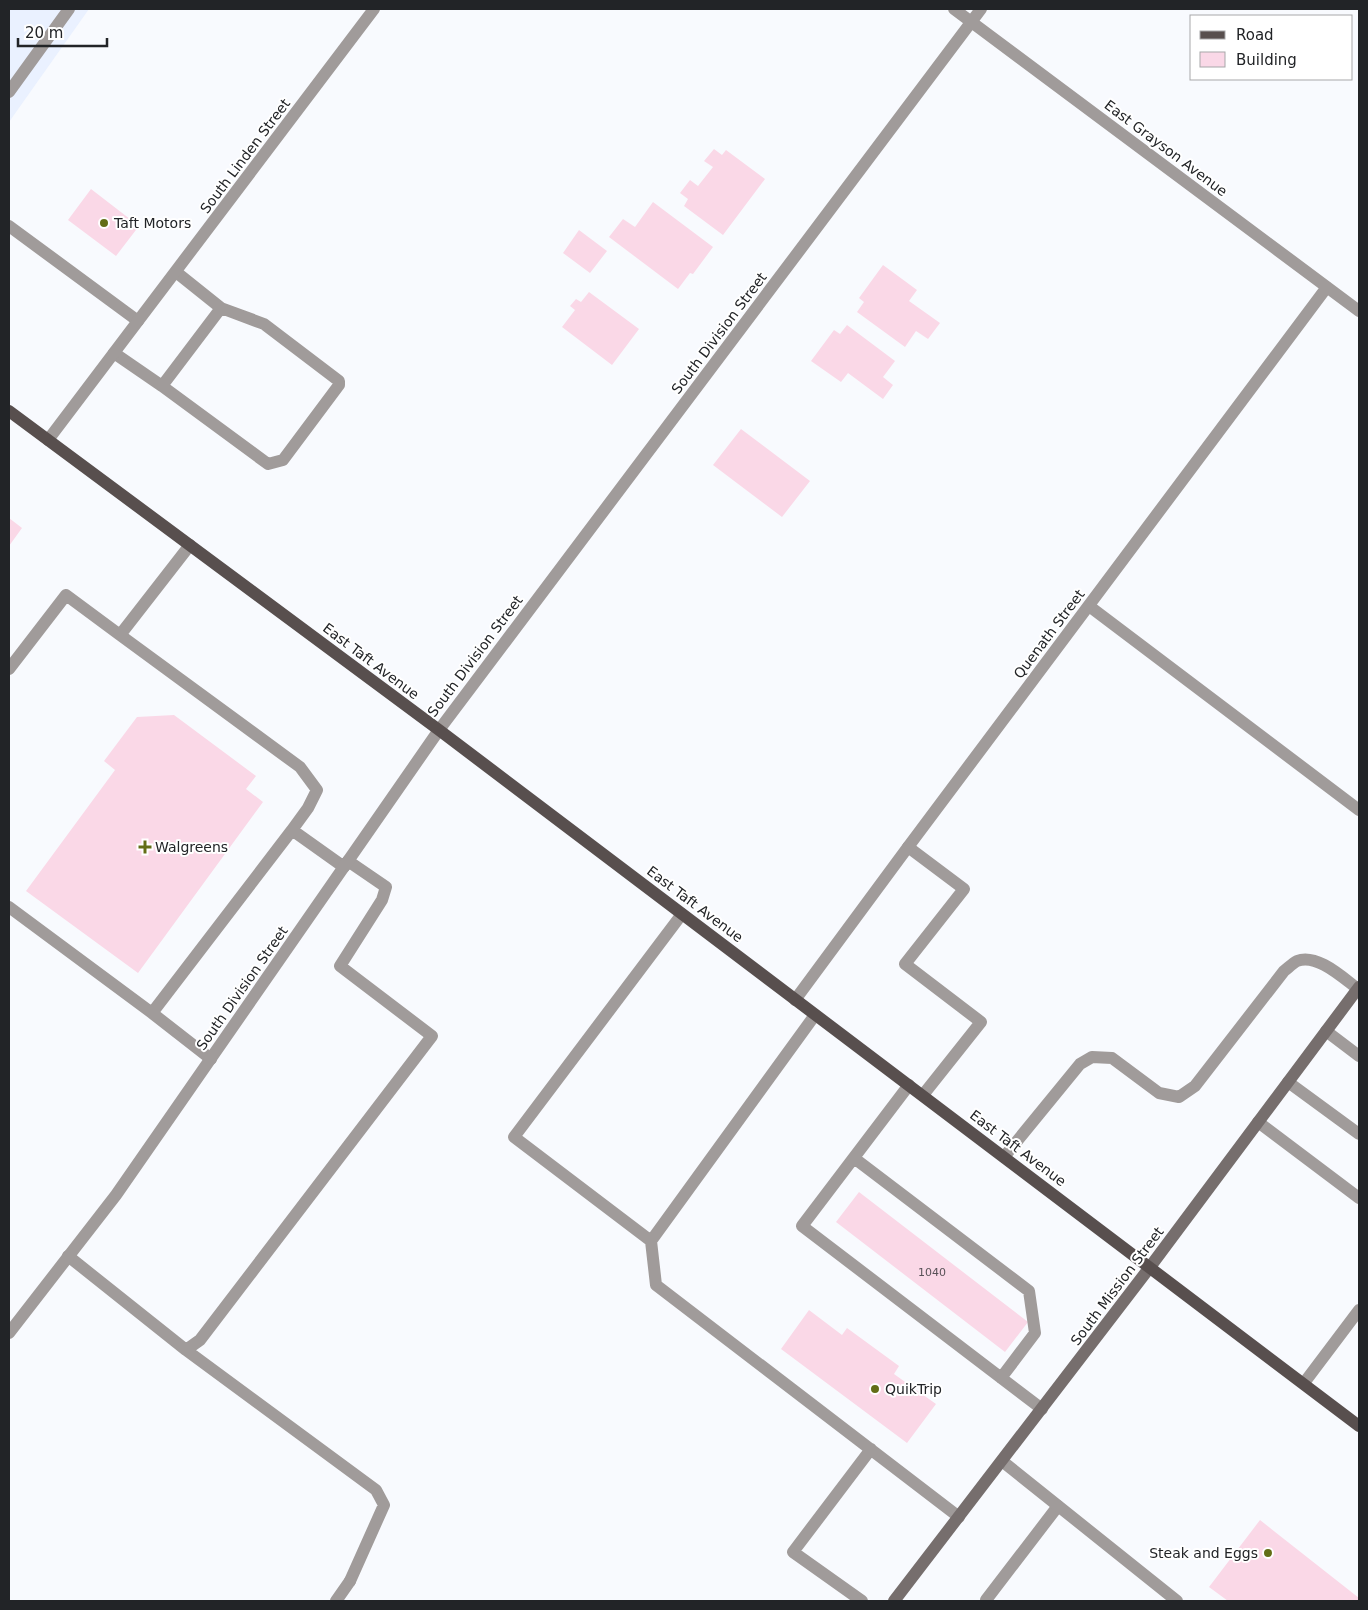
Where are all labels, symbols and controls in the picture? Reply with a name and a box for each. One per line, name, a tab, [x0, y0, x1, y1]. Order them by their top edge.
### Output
scale bar	[18, 15, 106, 47]
legend	[1190, 15, 1353, 80]
text: 20 m	[25, 24, 63, 42]
text: Road	[1236, 26, 1274, 44]
text: Building	[1236, 51, 1297, 69]
street label: South Linden Street	[197, 95, 294, 216]
street label: East Grayson Avenue	[1102, 97, 1230, 199]
place label: Taft Motors	[113, 215, 191, 231]
marker: Taft Motors	[98, 217, 110, 229]
street label: South Division Street	[668, 269, 770, 397]
street label: Quenath Street	[1010, 586, 1088, 682]
street label: South Division Street	[424, 592, 526, 720]
street label: East Taft Avenue	[320, 620, 422, 702]
place label: Walgreens	[155, 839, 228, 855]
marker: Walgreens	[139, 841, 151, 853]
street label: East Taft Avenue	[644, 863, 746, 945]
street label: South Division Street	[193, 923, 291, 1053]
street label: East Taft Avenue	[967, 1107, 1069, 1189]
street label: South Mission Street	[1067, 1223, 1167, 1348]
house number: 1040	[918, 1266, 946, 1279]
place label: QuikTrip	[885, 1381, 942, 1397]
marker: QuikTrip	[869, 1383, 881, 1395]
place label: Steak and Eggs	[1149, 1545, 1258, 1561]
marker: Steak and Eggs	[1262, 1547, 1274, 1559]

